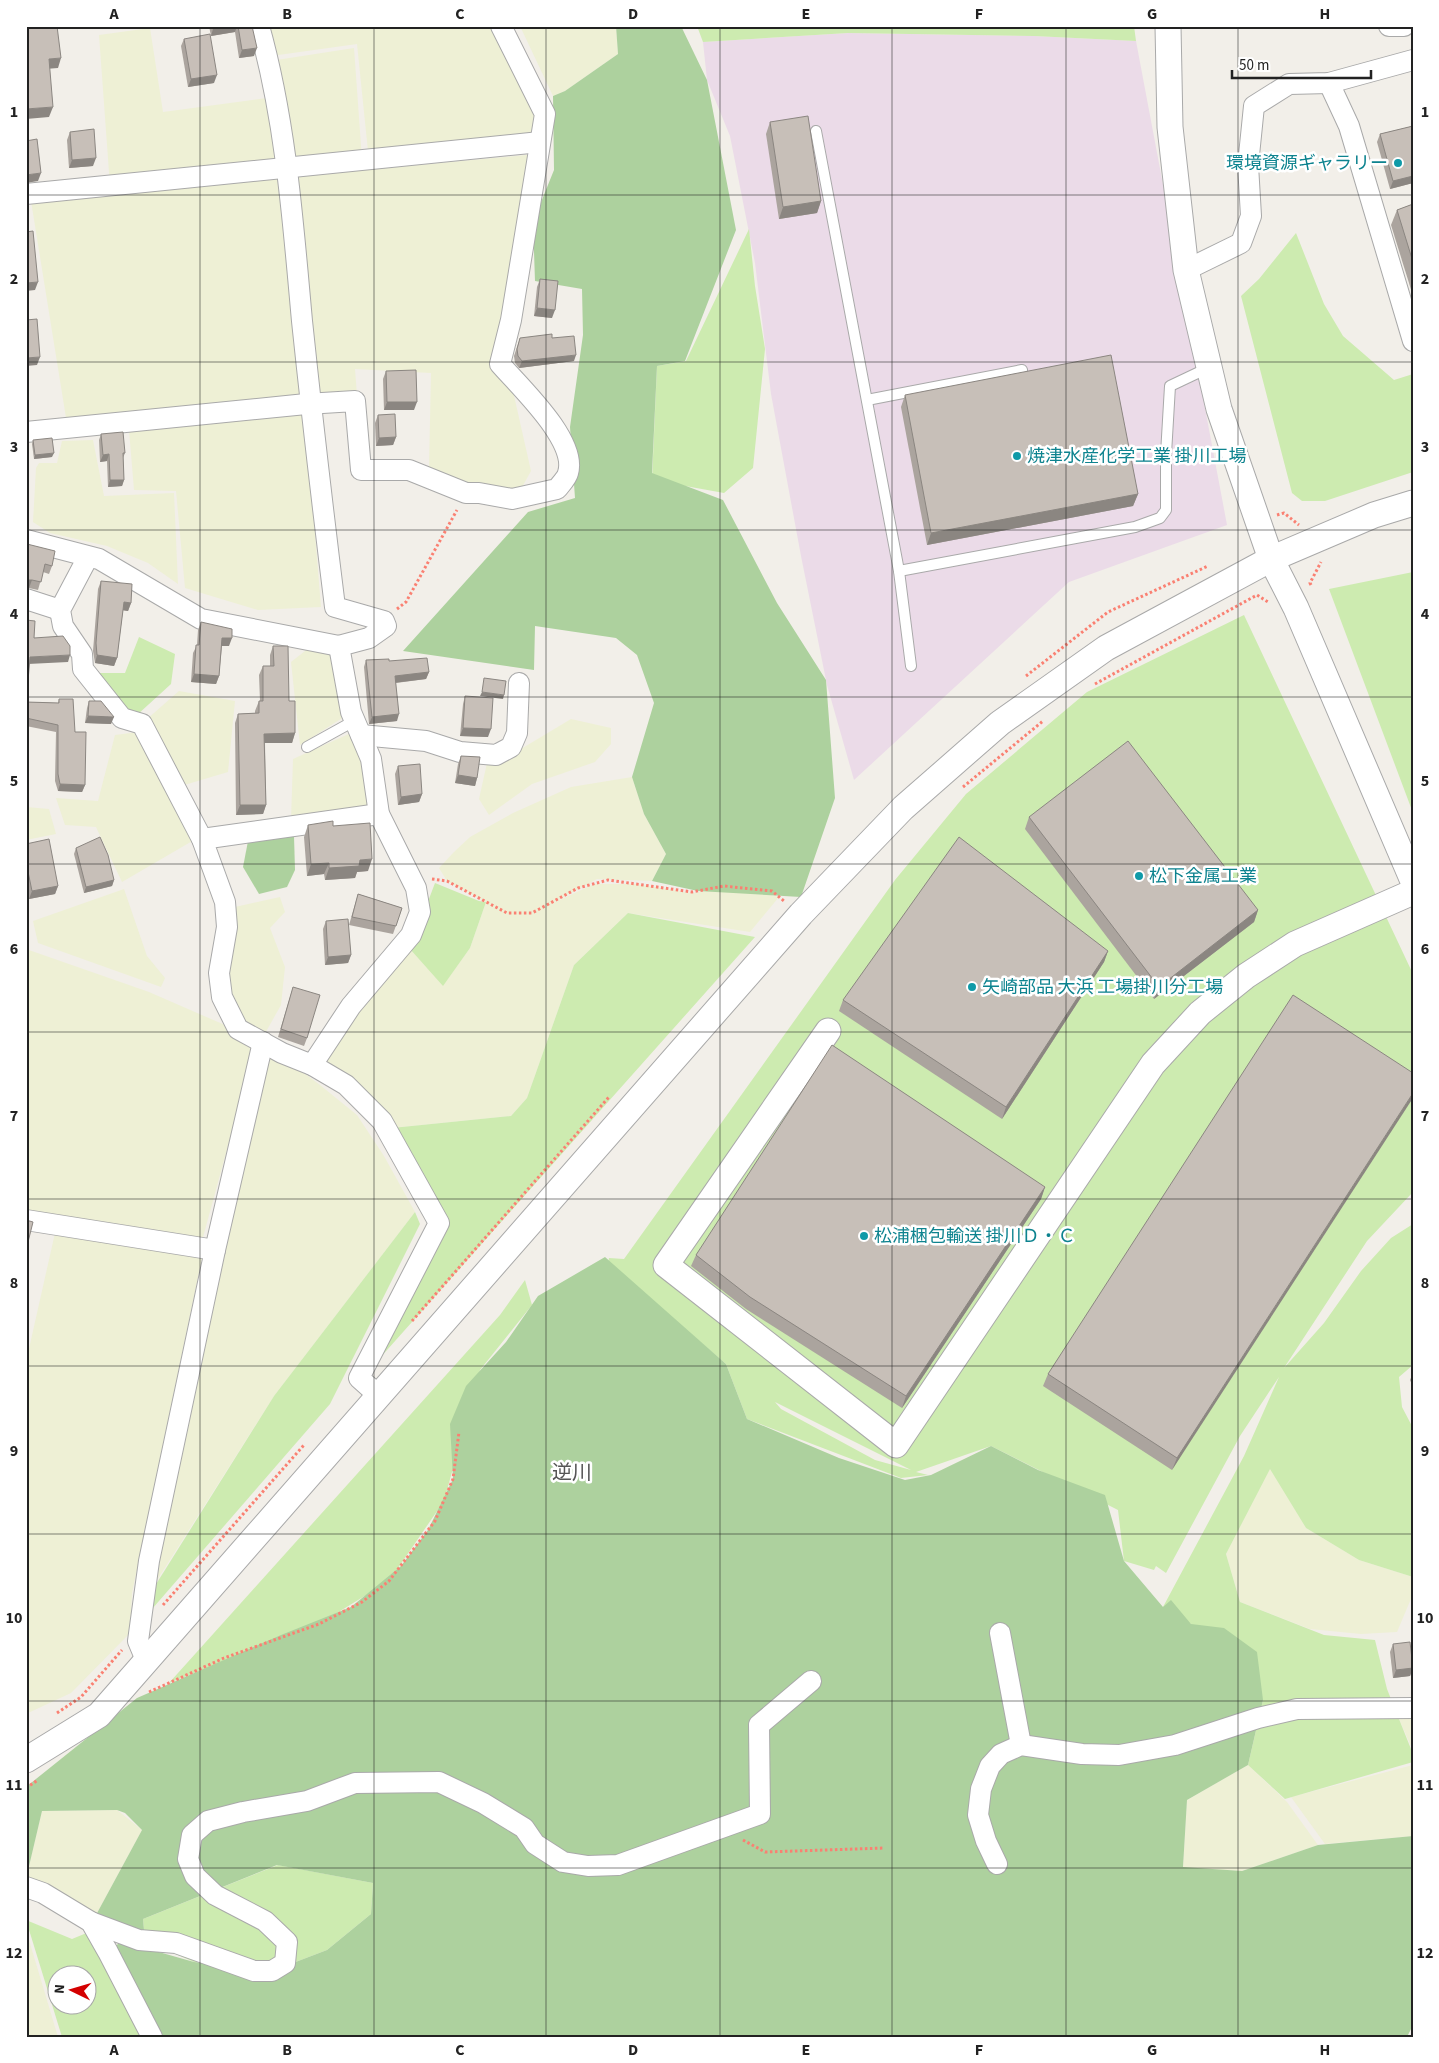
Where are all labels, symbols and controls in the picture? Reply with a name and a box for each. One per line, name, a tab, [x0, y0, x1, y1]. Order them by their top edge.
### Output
text: A	[108, 3, 119, 25]
text: B	[282, 3, 292, 25]
text: C	[455, 3, 465, 25]
text: D	[628, 3, 638, 25]
text: E	[802, 3, 810, 25]
text: F	[975, 3, 983, 25]
text: G	[1147, 3, 1157, 25]
text: H	[1320, 3, 1330, 25]
scale bar	[1232, 48, 1370, 80]
text: 50 m	[1239, 55, 1269, 76]
text: 1	[10, 101, 18, 123]
text: 1	[1421, 101, 1429, 123]
place label: 環境資源ギャラリー	[1226, 151, 1388, 176]
marker: 環境資源ギャラリー	[1392, 157, 1404, 169]
text: 2	[10, 268, 18, 290]
text: 2	[1421, 268, 1429, 290]
text: 3	[10, 436, 18, 458]
text: 3	[1421, 436, 1429, 458]
place label: 焼津水産化学工業 掛川工場	[1027, 444, 1247, 469]
marker: 焼津水産化学工業 掛川工場	[1011, 450, 1023, 462]
text: 4	[10, 603, 19, 625]
text: 4	[1421, 603, 1430, 625]
text: 5	[10, 770, 18, 792]
text: 5	[1421, 770, 1429, 792]
place label: 松下金属工業	[1149, 864, 1257, 889]
marker: 松下金属工業	[1133, 870, 1145, 882]
text: 6	[10, 938, 18, 960]
text: 6	[1421, 938, 1429, 960]
place label: 矢崎部品 大浜 工場掛川分工場	[982, 975, 1223, 1000]
marker: 矢崎部品 大浜 工場掛川分工場	[966, 981, 978, 993]
text: 7	[10, 1105, 18, 1127]
text: 7	[1421, 1105, 1429, 1127]
place label: 松浦梱包輸送 掛川Ｄ・Ｃ	[874, 1224, 1076, 1249]
marker: 松浦梱包輸送 掛川Ｄ・Ｃ	[858, 1230, 870, 1242]
text: 8	[10, 1272, 18, 1294]
text: 8	[1421, 1272, 1429, 1294]
text: 9	[10, 1440, 18, 1462]
text: 9	[1421, 1440, 1429, 1462]
district label: 逆川	[552, 1459, 592, 1487]
text: 10	[6, 1607, 22, 1629]
text: 10	[1417, 1607, 1433, 1629]
text: 11	[6, 1774, 22, 1796]
text: 11	[1417, 1774, 1433, 1796]
text: 12	[6, 1942, 22, 1964]
text: 12	[1417, 1942, 1433, 1964]
north arrow	[48, 1966, 98, 2016]
text: N	[50, 1983, 70, 1994]
text: A	[108, 2039, 119, 2061]
text: B	[282, 2039, 292, 2061]
text: C	[455, 2039, 465, 2061]
text: D	[628, 2039, 638, 2061]
text: E	[802, 2039, 810, 2061]
text: F	[975, 2039, 983, 2061]
text: G	[1147, 2039, 1157, 2061]
text: H	[1320, 2039, 1330, 2061]

